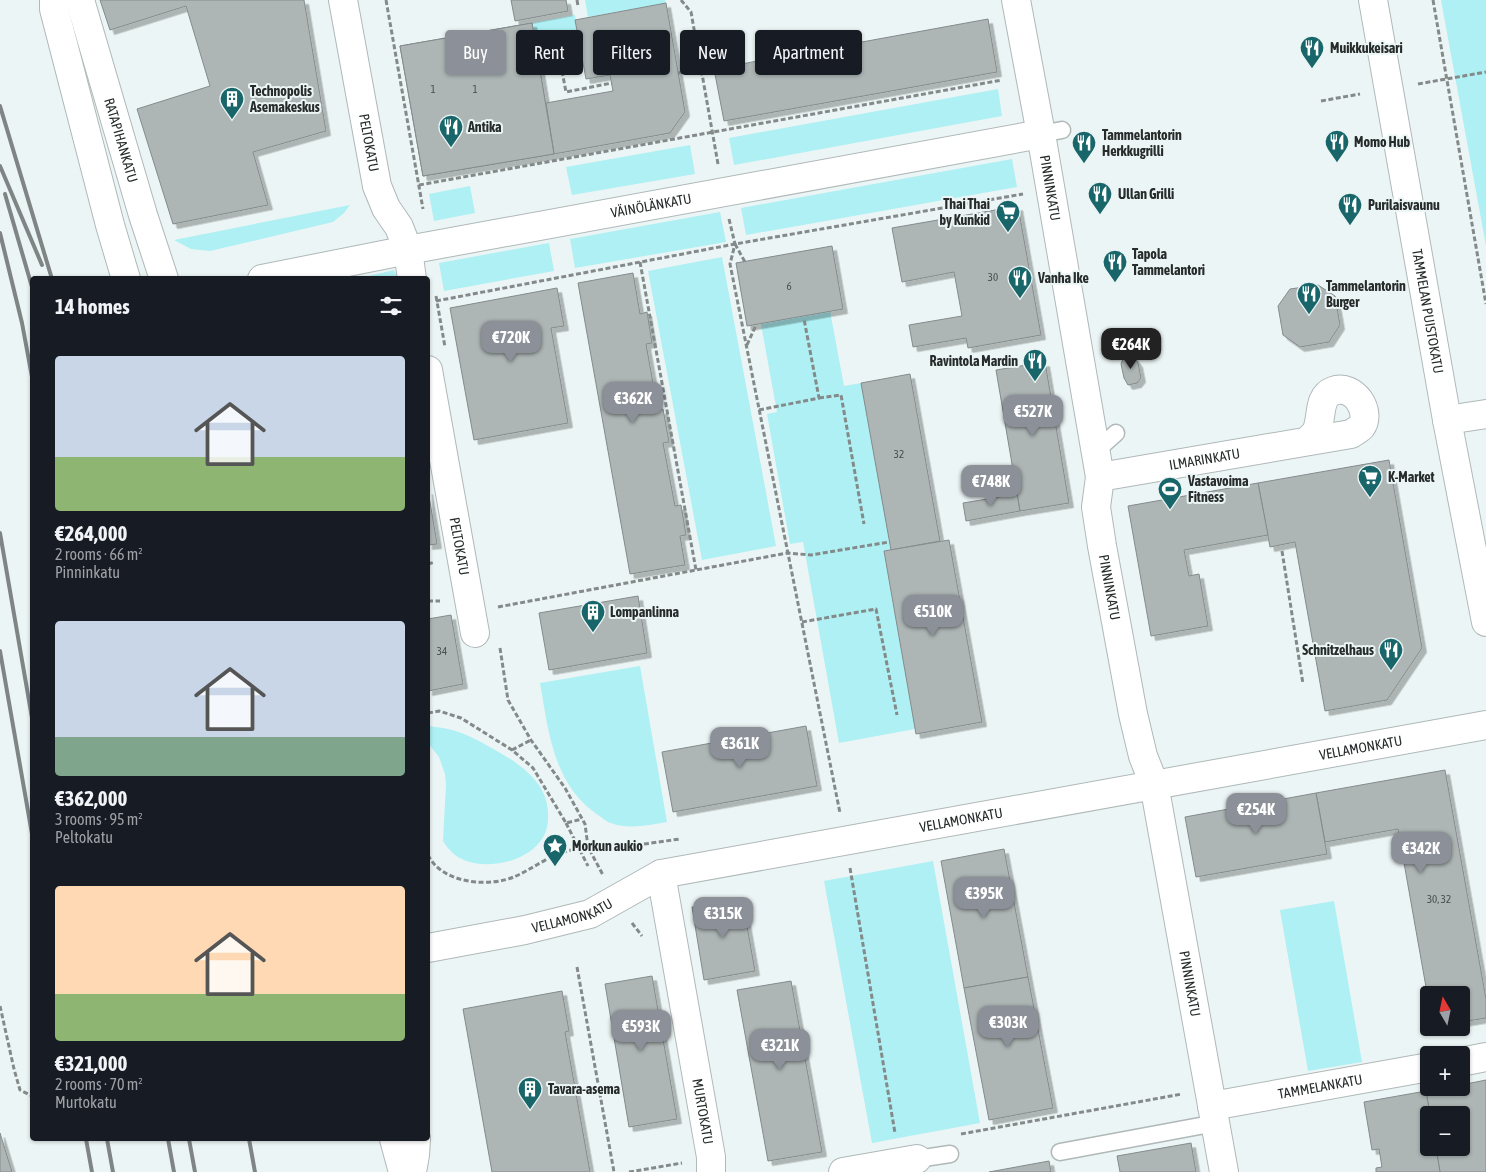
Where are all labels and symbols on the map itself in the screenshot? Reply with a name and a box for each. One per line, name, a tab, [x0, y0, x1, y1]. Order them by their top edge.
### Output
restaurant icon: Muikkukeisari	[1299, 35, 1325, 69]
place label: Muikkukeisari	[1330, 40, 1403, 56]
place label: Technopolis Asemakeskus	[249, 83, 320, 115]
house number: 1	[430, 83, 436, 95]
house number: 1	[472, 83, 478, 95]
building icon: Technopolis Asemakeskus	[219, 86, 245, 120]
street label: RATAPIHANKATU	[101, 96, 141, 184]
street label: PELTOKATU	[356, 112, 382, 173]
restaurant icon: Antika	[438, 114, 464, 148]
place label: Antika	[467, 119, 502, 135]
place label: Tammelantorin Herkkugrilli	[1102, 127, 1182, 159]
restaurant icon: Momo Hub	[1324, 129, 1350, 163]
restaurant icon: Tammelantorin Herkkugrilli	[1071, 130, 1097, 164]
place label: Momo Hub	[1354, 134, 1410, 150]
street label: PINNINKATU	[1037, 154, 1064, 222]
restaurant icon: Ullan Grilli	[1087, 181, 1113, 215]
place label: Ullan Grilli	[1118, 186, 1174, 202]
street label: VÄINÖLÄNKATU	[609, 190, 693, 221]
restaurant icon: Purilaisvaunu	[1337, 192, 1363, 226]
place label: Thai Thai by Kunkid	[940, 196, 990, 228]
place label: Purilaisvaunu	[1368, 197, 1440, 213]
supermarket icon: Thai Thai by Kunkid	[995, 199, 1021, 233]
place label: Tapola Tammelantori	[1132, 246, 1205, 278]
street label: TAMMELAN PUISTOKATU	[1409, 248, 1447, 375]
restaurant icon: Tapola Tammelantori	[1102, 249, 1128, 283]
restaurant icon: Vanha Ike	[1007, 265, 1033, 299]
place label: Vanha Ike	[1037, 270, 1089, 286]
house number: 30	[988, 271, 998, 283]
place label: Tammelantorin Burger	[1326, 278, 1406, 310]
house number: 6	[786, 280, 792, 292]
restaurant icon: Tammelantorin Burger	[1296, 281, 1322, 315]
pin: €720K	[476, 320, 546, 363]
pin: €264K	[1096, 328, 1166, 370]
restaurant icon: Ravintola Mardin	[1022, 348, 1048, 382]
place label: Ravintola Mardin	[929, 353, 1018, 369]
pin: €362K	[598, 382, 668, 424]
pin: €527K	[998, 394, 1068, 437]
street label: ILMARINKATU	[1168, 445, 1241, 473]
house number: 32	[894, 448, 904, 460]
pin: €748K	[956, 464, 1026, 507]
supermarket icon: K-Market	[1357, 464, 1383, 498]
place label: K-Market	[1388, 469, 1435, 485]
place label: Vastavoima Fitness	[1187, 473, 1249, 505]
sports icon: Vastavoima Fitness	[1157, 476, 1183, 510]
street label: PELTOKATU	[446, 516, 473, 577]
street label: PINNINKATU	[1096, 553, 1124, 621]
pin: €510K	[898, 594, 968, 637]
building icon: Lompanlinna	[580, 599, 606, 633]
place label: Lompanlinna	[610, 604, 680, 620]
restaurant icon: Schnitzelhaus	[1378, 637, 1404, 671]
place label: Schnitzelhaus	[1302, 642, 1374, 658]
house number: 34	[437, 645, 447, 657]
pin: €361K	[705, 726, 775, 769]
street label: VELLAMONKATU	[1318, 732, 1403, 763]
pin: €254K	[1221, 792, 1291, 835]
street label: VELLAMONKATU	[918, 804, 1004, 835]
pin: €342K	[1386, 832, 1456, 874]
place icon: Morkun aukio	[542, 833, 568, 867]
place label: Morkun aukio	[572, 838, 643, 854]
pin: €395K	[949, 876, 1019, 919]
house number: 30, 32	[1427, 893, 1451, 905]
street label: VELLAMONKATU	[530, 895, 615, 936]
pin: €315K	[688, 896, 758, 939]
street label: PINNINKATU	[1176, 949, 1204, 1018]
north arrow	[1420, 986, 1470, 1036]
pin: €303K	[973, 1006, 1043, 1048]
pin: €593K	[606, 1010, 676, 1052]
pin: €321K	[745, 1028, 815, 1071]
street label: TAMMELANKATU	[1277, 1071, 1364, 1102]
building icon: Tavara-asema	[517, 1076, 543, 1110]
street label: MURTOKATU	[689, 1077, 717, 1145]
place label: Tavara-asema	[548, 1081, 621, 1097]

